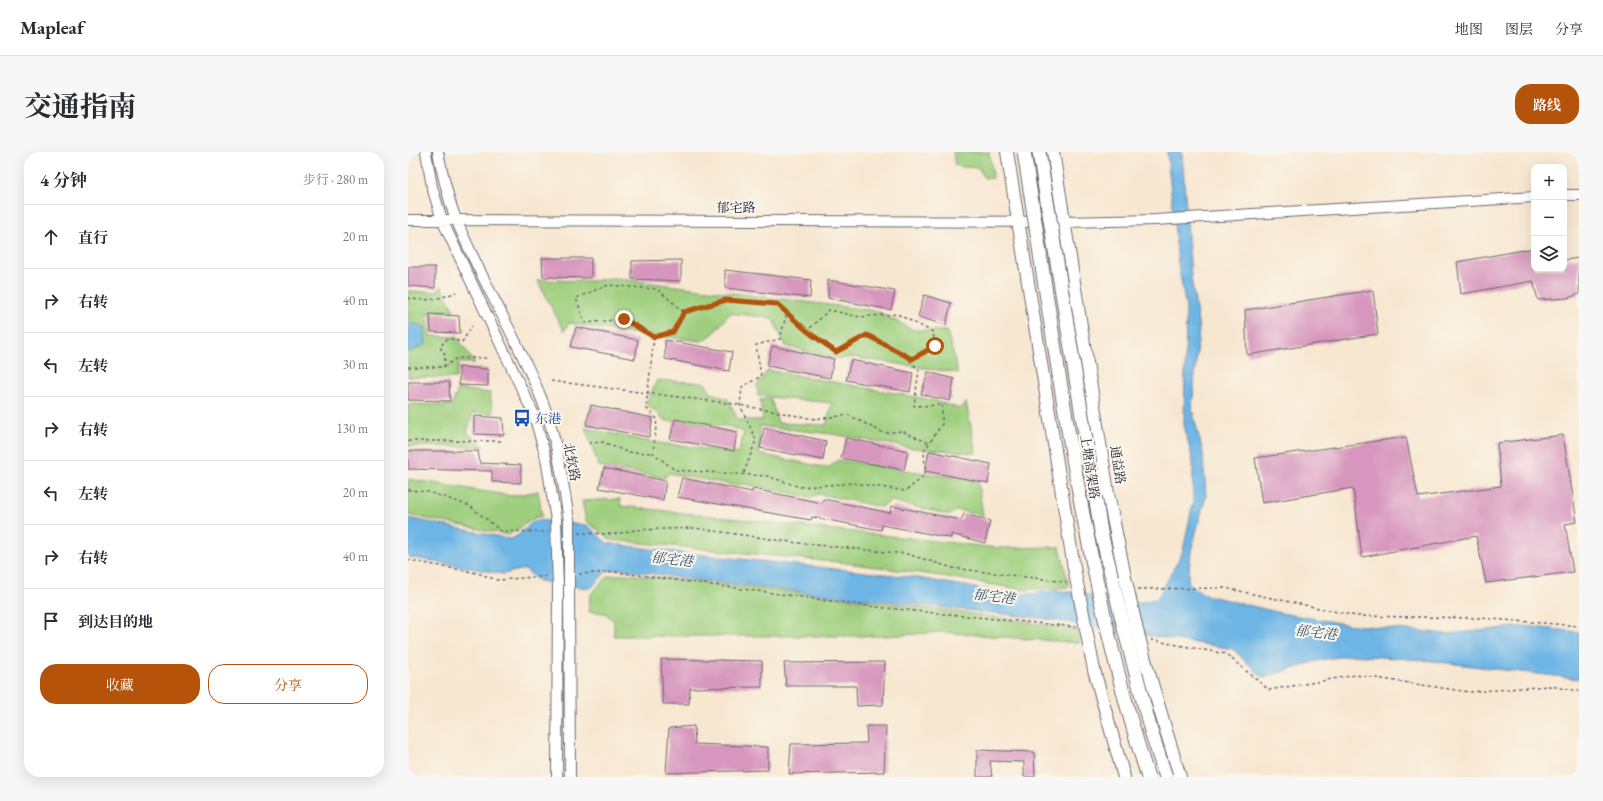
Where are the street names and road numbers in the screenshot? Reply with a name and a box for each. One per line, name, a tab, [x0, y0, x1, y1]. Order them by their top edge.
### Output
street label: 郁宅路	[716, 199, 756, 216]
street label: 上塘高架路	[1077, 434, 1103, 500]
street label: 北软路	[560, 441, 584, 483]
street label: 通益路	[1107, 444, 1129, 486]

